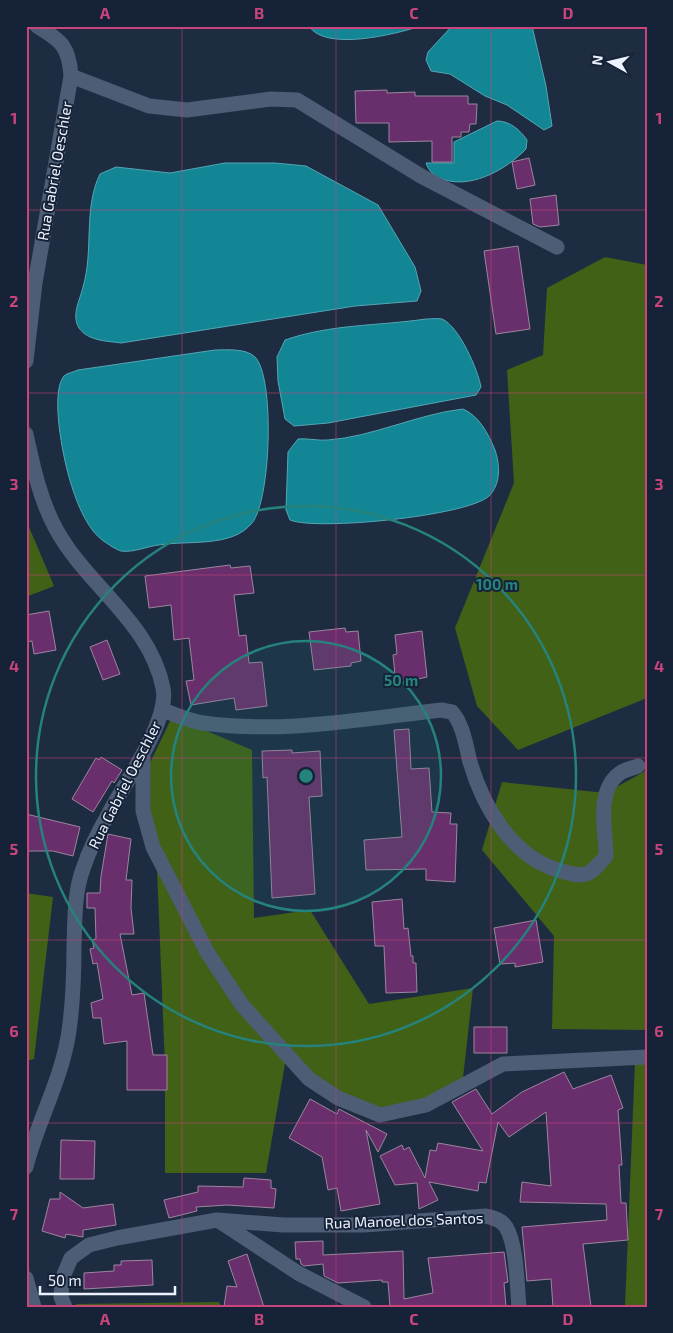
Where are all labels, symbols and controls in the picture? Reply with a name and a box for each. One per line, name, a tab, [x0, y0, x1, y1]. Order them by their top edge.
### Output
text: A	[100, 3, 111, 22]
text: B	[254, 3, 264, 22]
text: C	[409, 3, 419, 22]
text: D	[563, 3, 574, 22]
north arrow	[586, 38, 636, 88]
text: N	[588, 54, 606, 66]
street label: Rua Gabriel Oeschler	[33, 100, 75, 242]
text: 1	[11, 108, 17, 127]
text: 1	[656, 108, 662, 127]
text: 2	[9, 291, 19, 310]
text: 2	[654, 291, 664, 310]
text: 3	[9, 474, 19, 493]
text: 3	[654, 474, 664, 493]
text: 100 m	[476, 575, 518, 593]
text: 4	[9, 656, 19, 675]
text: 4	[654, 656, 664, 675]
text: 50 m	[384, 671, 418, 689]
street label: Rua Gabriel Oeschler	[84, 718, 164, 851]
centre of rings	[297, 767, 315, 785]
text: 5	[10, 839, 19, 858]
text: 5	[655, 839, 664, 858]
text: 6	[9, 1021, 19, 1040]
text: 6	[654, 1021, 664, 1040]
text: 7	[10, 1204, 19, 1223]
text: 7	[655, 1204, 664, 1223]
street label: Rua Manoel dos Santos	[324, 1208, 484, 1232]
scale bar	[40, 1263, 175, 1295]
text: 50 m	[48, 1271, 82, 1289]
text: A	[100, 1309, 111, 1328]
text: B	[254, 1309, 264, 1328]
text: C	[409, 1309, 419, 1328]
text: D	[563, 1309, 574, 1328]

